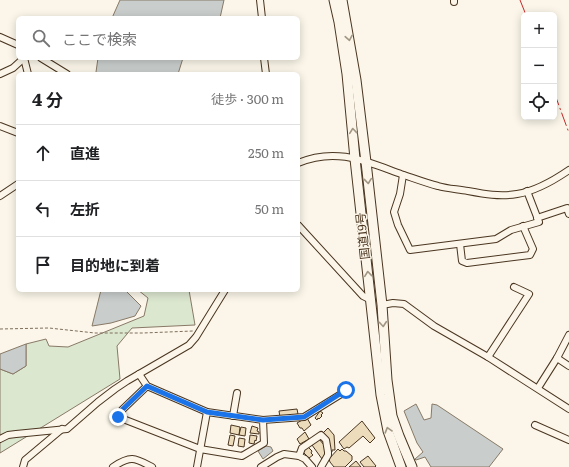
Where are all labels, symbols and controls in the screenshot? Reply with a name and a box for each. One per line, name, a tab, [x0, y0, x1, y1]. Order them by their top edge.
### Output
map controls	[521, 12, 557, 120]
button: +	[521, 12, 557, 48]
search box	[16, 16, 300, 60]
icon: search	[30, 27, 52, 49]
text: ここで検索	[62, 27, 137, 50]
one-way arrow	[344, 35, 353, 41]
button: −	[521, 48, 557, 84]
button: locate	[521, 84, 557, 120]
text: 4 分	[32, 86, 63, 111]
text: 徒歩 · 300 m	[211, 89, 284, 108]
one-way arrow	[348, 128, 357, 134]
text: 直進	[70, 141, 100, 164]
icon: ahead	[32, 142, 54, 164]
text: 250 m	[248, 143, 284, 162]
one-way arrow	[364, 178, 373, 184]
text: 左折	[70, 197, 100, 220]
icon: left	[32, 198, 54, 220]
text: 50 m	[255, 199, 284, 218]
street label: 国道19号	[351, 212, 373, 260]
text: 目的地に到着	[70, 253, 160, 276]
icon: arrive	[32, 254, 54, 276]
one-way arrow	[364, 271, 373, 277]
one-way arrow	[379, 321, 388, 327]
route start	[337, 381, 355, 399]
route end	[109, 408, 127, 426]
one-way arrow	[384, 427, 393, 434]

